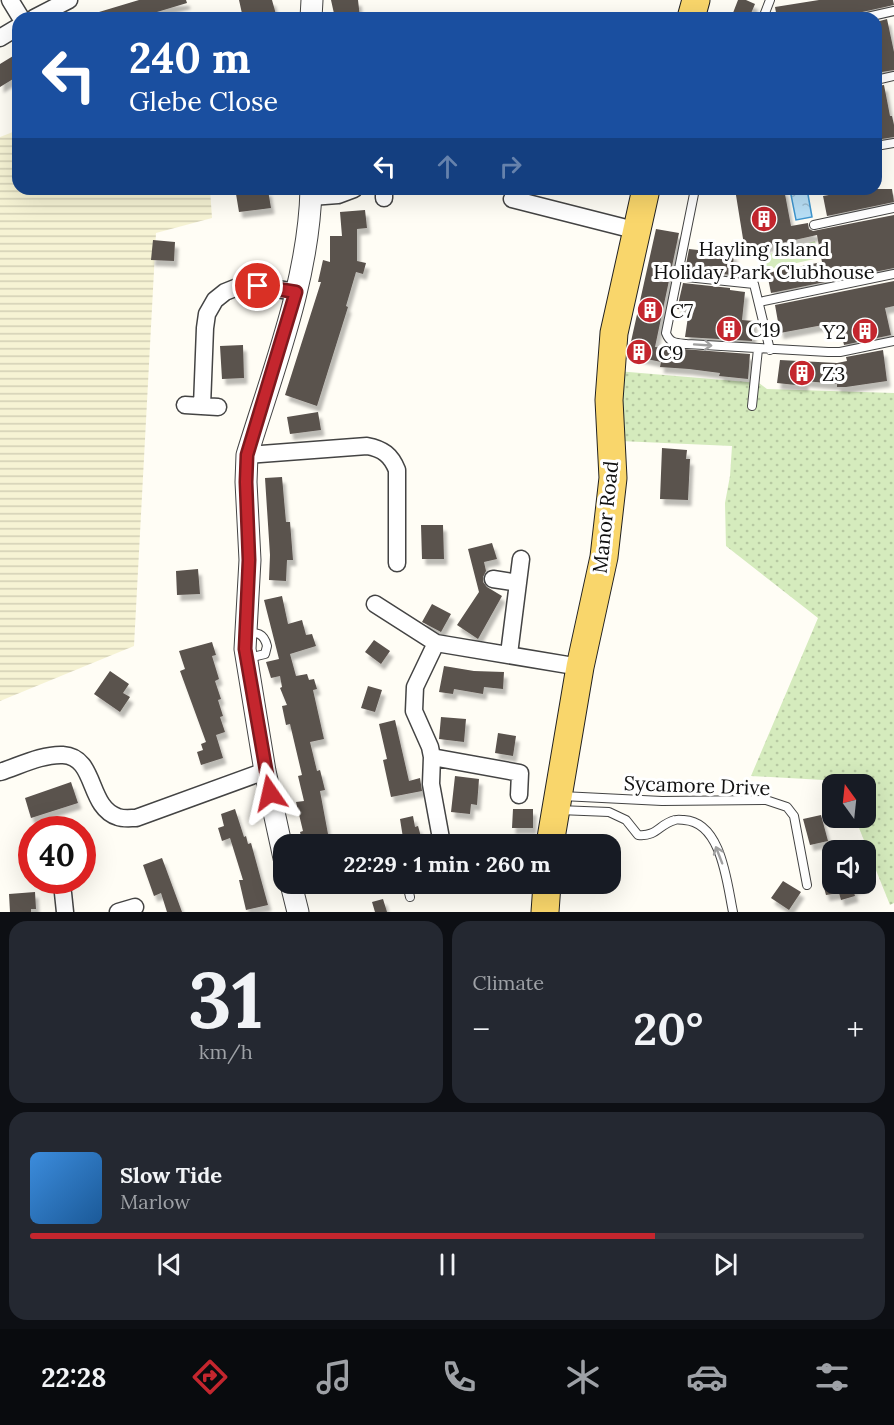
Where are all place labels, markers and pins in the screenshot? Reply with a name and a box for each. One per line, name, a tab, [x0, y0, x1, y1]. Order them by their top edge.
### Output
building icon: Hayling Island Holiday Park Clubhouse	[749, 204, 779, 234]
place label: Hayling Island Holiday Park Clubhouse	[653, 236, 875, 284]
pin	[232, 260, 283, 311]
building icon: C7	[635, 295, 665, 325]
place label: C7	[670, 298, 693, 323]
building icon: C19	[714, 314, 744, 344]
building icon: Y2	[850, 316, 880, 346]
place label: C19	[748, 317, 781, 342]
place label: Y2	[822, 319, 846, 344]
building icon: C9	[624, 337, 654, 367]
place label: C9	[658, 340, 684, 365]
building icon: Z3	[787, 358, 817, 388]
place label: Z3	[822, 361, 845, 386]

